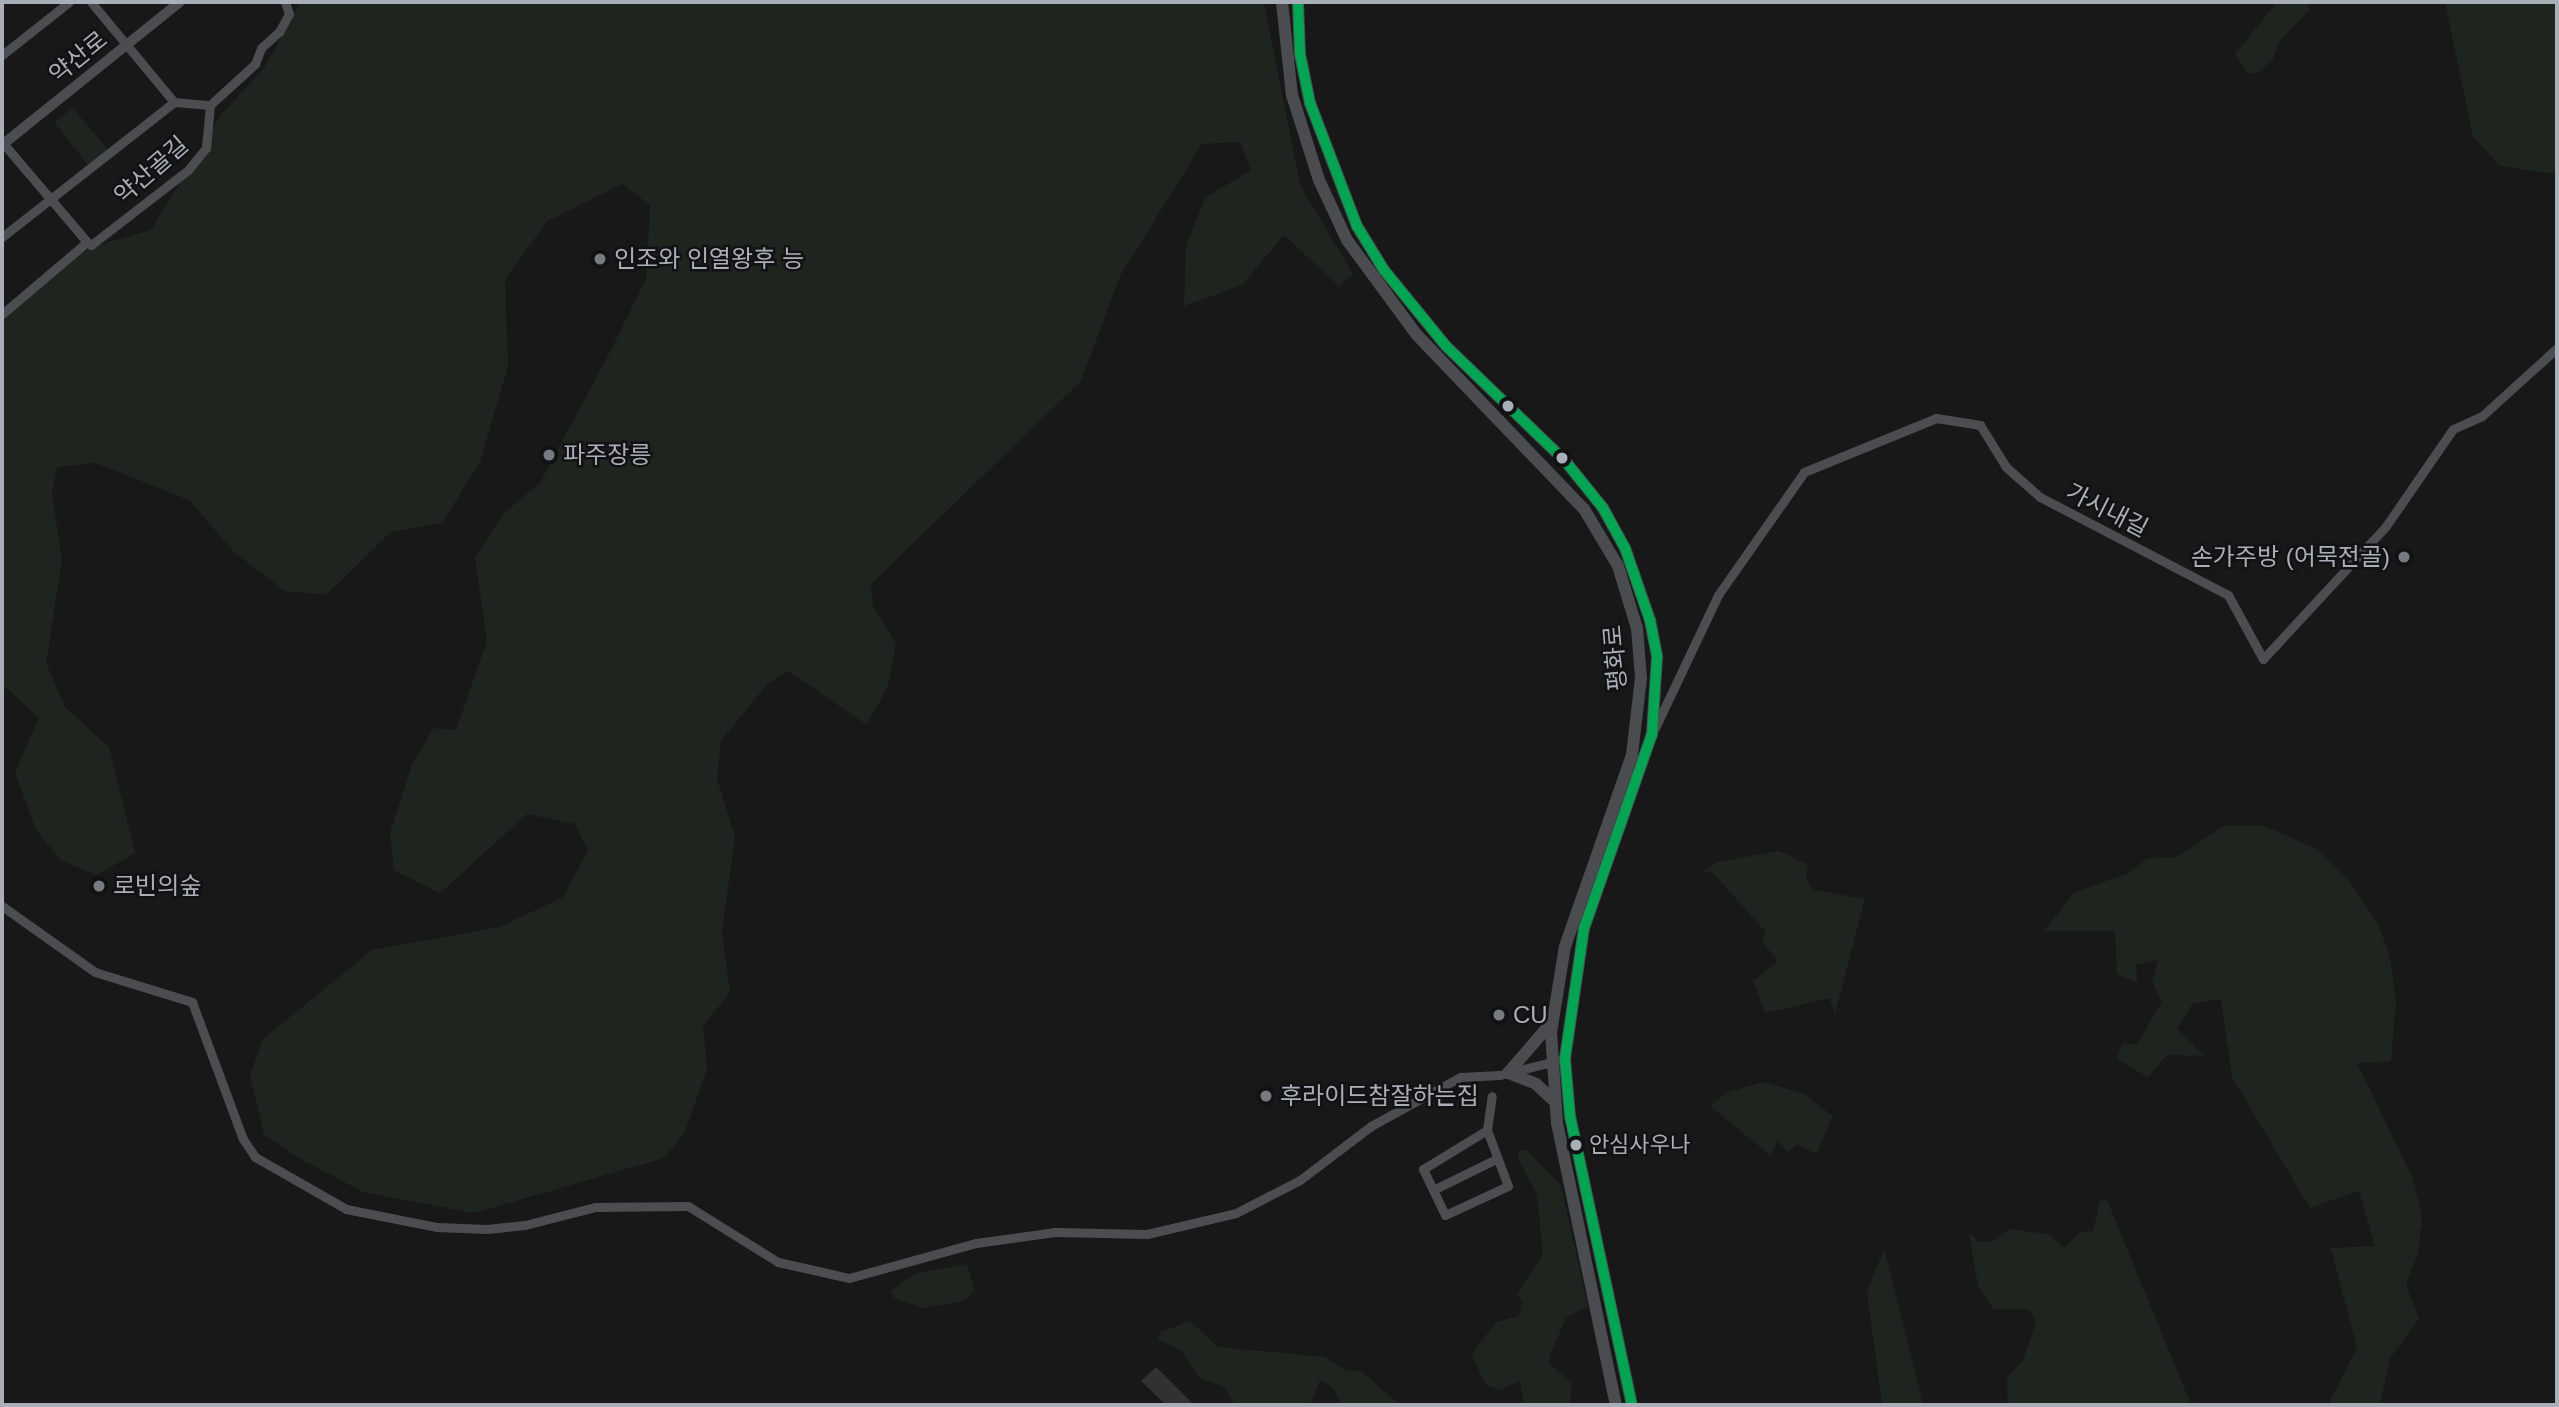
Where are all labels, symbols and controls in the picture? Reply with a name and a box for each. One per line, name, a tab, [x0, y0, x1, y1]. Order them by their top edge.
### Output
street label: 약산로	[43, 25, 113, 89]
street label: 약산골길	[108, 130, 194, 210]
place label: 인조와 인열왕후 능	[614, 245, 804, 273]
marker: 인조와 인열왕후 능	[592, 251, 608, 267]
unlabelled marker	[1501, 399, 1515, 413]
place label: 파주장릉	[563, 441, 651, 469]
marker: 파주장릉	[541, 447, 557, 463]
unlabelled marker	[1555, 451, 1569, 465]
street label: 가시내길	[2061, 477, 2153, 543]
place label: 손가주방 (어묵전골)	[2191, 543, 2390, 571]
marker: 손가주방 (어묵전골)	[2396, 549, 2412, 565]
street label: 평화로	[1598, 624, 1632, 692]
place label: 로빈의숲	[113, 872, 201, 900]
marker: 로빈의숲	[91, 878, 107, 894]
place label: CU	[1513, 1001, 1548, 1029]
marker: CU	[1491, 1007, 1507, 1023]
place label: 후라이드참잘하는집	[1280, 1082, 1479, 1110]
marker: 후라이드참잘하는집	[1258, 1088, 1274, 1104]
place label: 안심사우나	[1589, 1132, 1690, 1158]
marker: 안심사우나	[1569, 1138, 1583, 1152]

